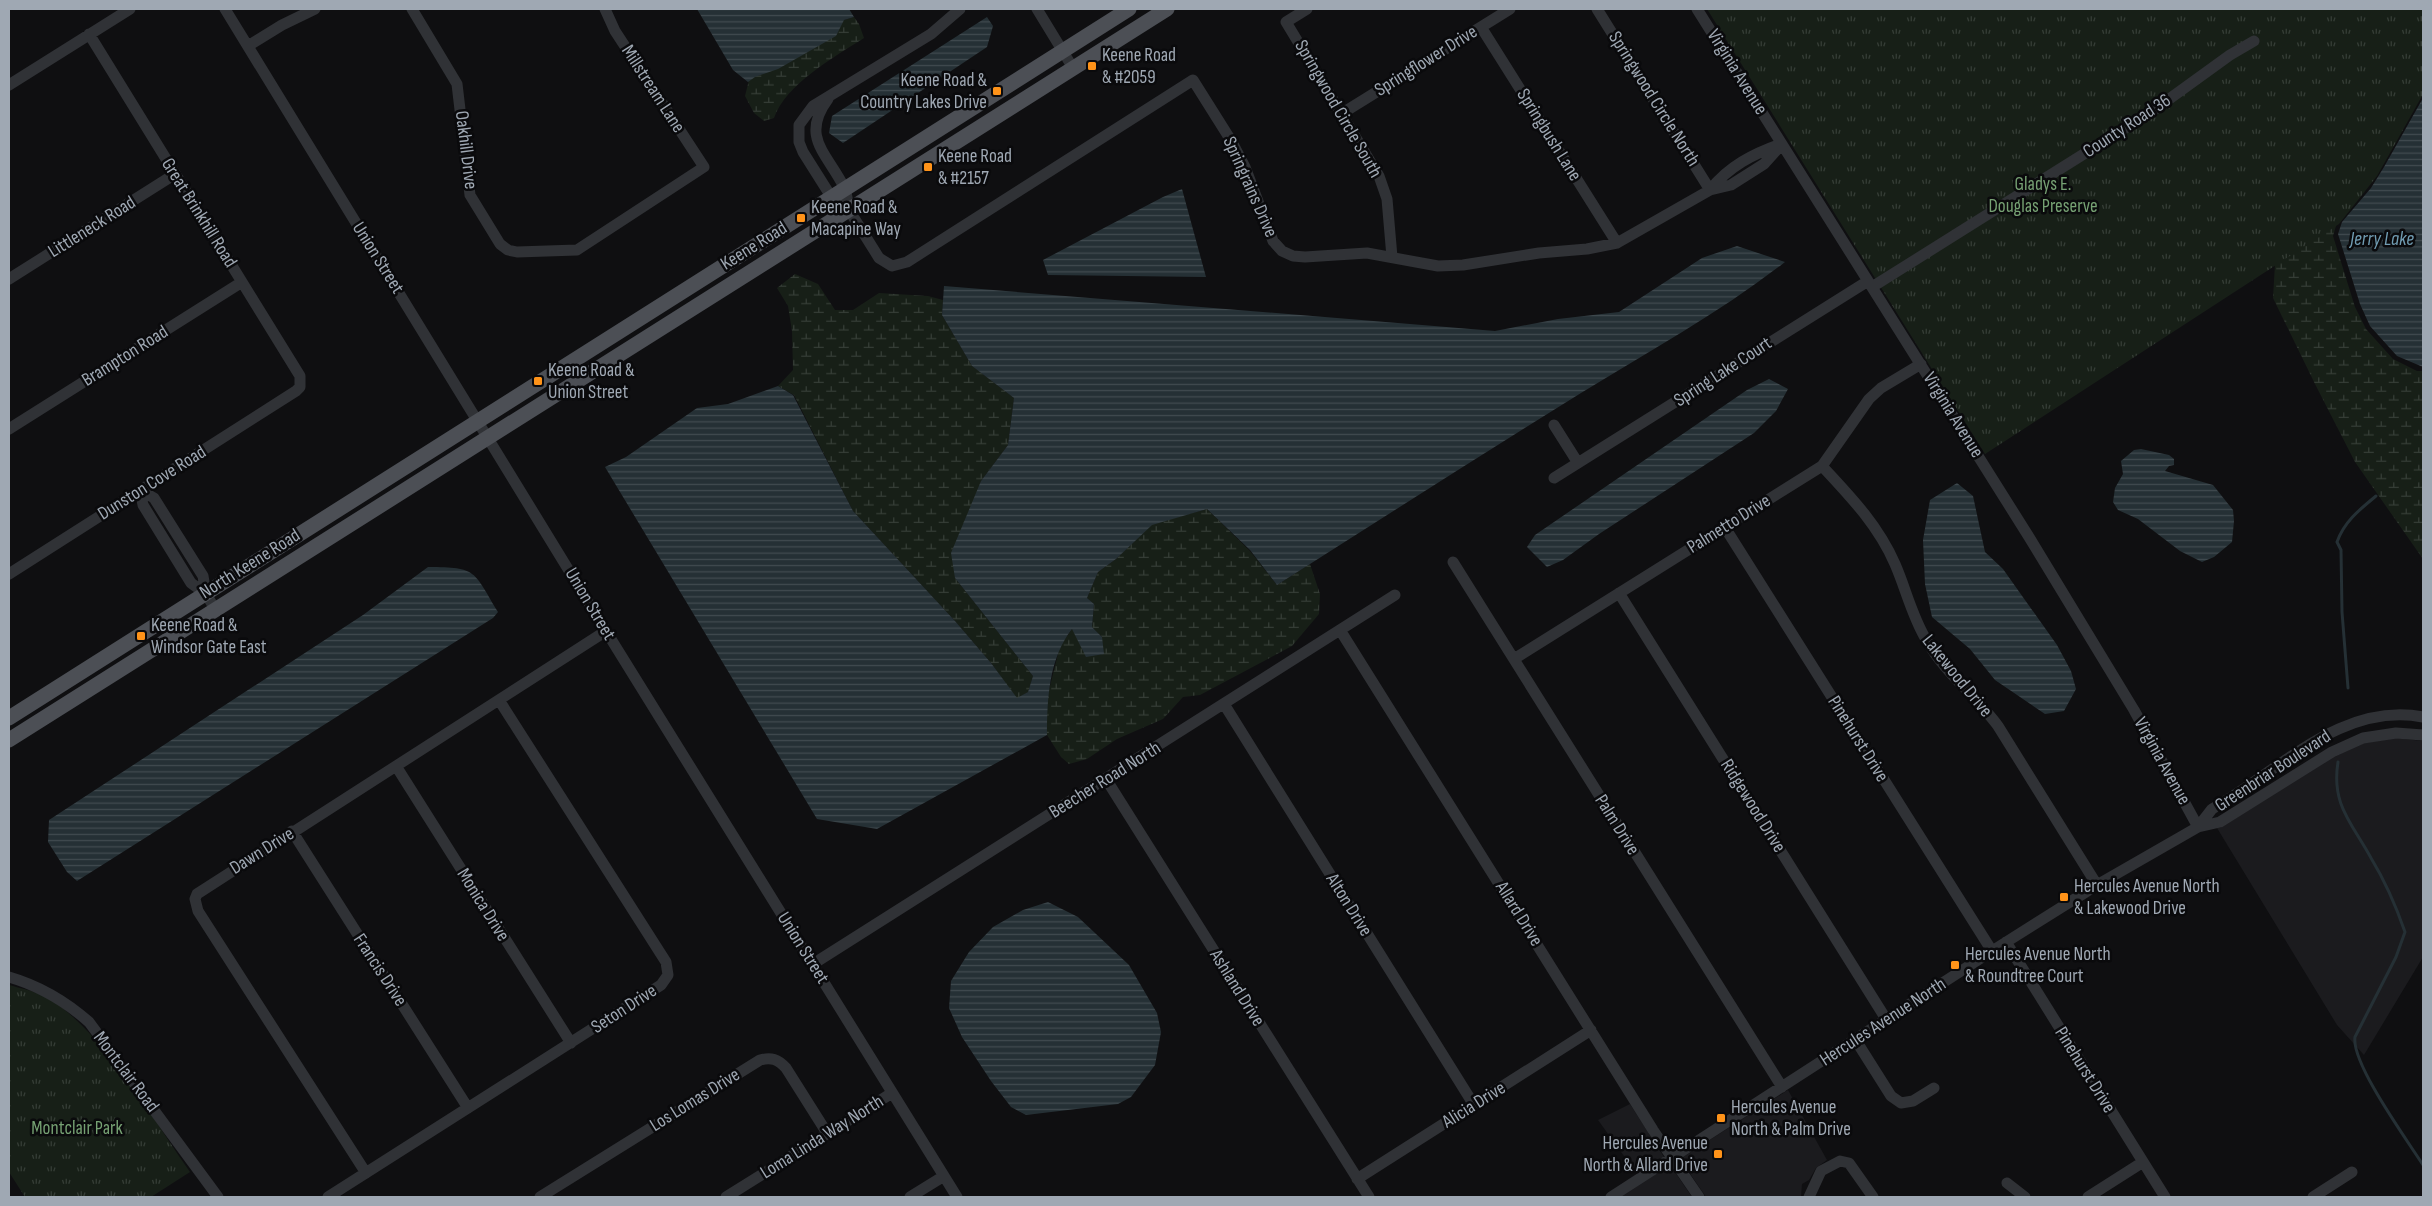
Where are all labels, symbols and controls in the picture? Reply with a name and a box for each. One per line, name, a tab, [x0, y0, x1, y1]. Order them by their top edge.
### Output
street label: Springflower Drive	[1370, 20, 1482, 102]
street label: Virginia Avenue	[1702, 25, 1772, 119]
street label: Springwood Circle North	[1603, 27, 1705, 171]
street label: Springwood Circle South	[1289, 36, 1387, 182]
street label: Millstream Lane	[616, 41, 690, 137]
place label: Keene Road & #2059	[1102, 44, 1176, 89]
marker: Keene Road & #2059	[1086, 60, 1098, 72]
place label: Keene Road & Country Lakes Drive	[860, 69, 987, 114]
marker: Keene Road & Country Lakes Drive	[991, 85, 1003, 97]
street label: Springbush Lane	[1512, 85, 1586, 185]
street label: County Road 36	[2079, 89, 2175, 163]
street label: Oakhill Drive	[450, 110, 482, 190]
street label: Springrains Drive	[1218, 133, 1282, 241]
place label: Keene Road & #2157	[938, 145, 1012, 190]
street label: Great Brinkhill Road	[156, 154, 242, 272]
marker: Keene Road & #2157	[922, 161, 934, 173]
park label: Gladys E. Douglas Preserve	[1988, 173, 2098, 218]
street label: Littleneck Road	[44, 191, 140, 263]
place label: Keene Road & Macapine Way	[811, 196, 901, 241]
marker: Keene Road & Macapine Way	[795, 212, 807, 224]
street label: Keene Road	[717, 217, 791, 275]
street label: Union Street	[347, 218, 409, 298]
water label: Jerry Lake	[2349, 227, 2414, 251]
street label: Brampton Road	[78, 320, 172, 392]
street label: Spring Lake Court	[1670, 332, 1776, 412]
place label: Keene Road & Union Street	[548, 359, 635, 404]
street label: Virginia Avenue	[1918, 368, 1988, 462]
marker: Keene Road & Union Street	[532, 375, 544, 387]
street label: Dunston Cove Road	[94, 441, 210, 525]
street label: Palmetto Drive	[1683, 489, 1775, 559]
street label: North Keene Road	[195, 524, 305, 604]
street label: Union Street	[559, 564, 621, 644]
place label: Keene Road & Windsor Gate East	[151, 614, 267, 659]
marker: Keene Road & Windsor Gate East	[135, 630, 147, 642]
street label: Lakewood Drive	[1917, 630, 1997, 722]
street label: Pinehurst Drive	[1822, 692, 1894, 786]
street label: Virginia Avenue	[2129, 713, 2195, 809]
street label: Greenbriar Boulevard	[2211, 725, 2335, 817]
street label: Beecher Road North	[1045, 736, 1165, 824]
street label: Ridgewood Drive	[1715, 755, 1791, 857]
street label: Palm Drive	[1589, 790, 1645, 860]
street label: Dawn Drive	[226, 822, 298, 880]
street label: Monica Drive	[452, 864, 514, 946]
street label: Alton Drive	[1320, 868, 1377, 941]
place label: Hercules Avenue North & Lakewood Drive	[2074, 875, 2220, 920]
street label: Allard Drive	[1490, 877, 1548, 951]
marker: Hercules Avenue North & Lakewood Drive	[2058, 891, 2070, 903]
street label: Union Street	[772, 908, 834, 988]
street label: Francis Drive	[348, 929, 412, 1011]
place label: Hercules Avenue North & Roundtree Court	[1965, 943, 2111, 988]
street label: Ashland Drive	[1204, 944, 1270, 1031]
marker: Hercules Avenue North & Roundtree Court	[1949, 959, 1961, 971]
street label: Hercules Avenue North	[1816, 973, 1950, 1071]
street label: Seton Drive	[587, 979, 661, 1039]
street label: Pinehurst Drive	[2049, 1023, 2121, 1117]
street label: Montclair Road	[88, 1027, 164, 1117]
street label: Los Lomas Drive	[646, 1063, 744, 1137]
street label: Alicia Drive	[1437, 1077, 1510, 1134]
street label: Loma Linda Way North	[756, 1090, 888, 1184]
place label: Hercules Avenue North & Palm Drive	[1731, 1096, 1851, 1141]
marker: Hercules Avenue North & Palm Drive	[1715, 1112, 1727, 1124]
park label: Montclair Park	[31, 1117, 123, 1140]
place label: Hercules Avenue North & Allard Drive	[1583, 1132, 1708, 1177]
marker: Hercules Avenue North & Allard Drive	[1712, 1148, 1724, 1160]

